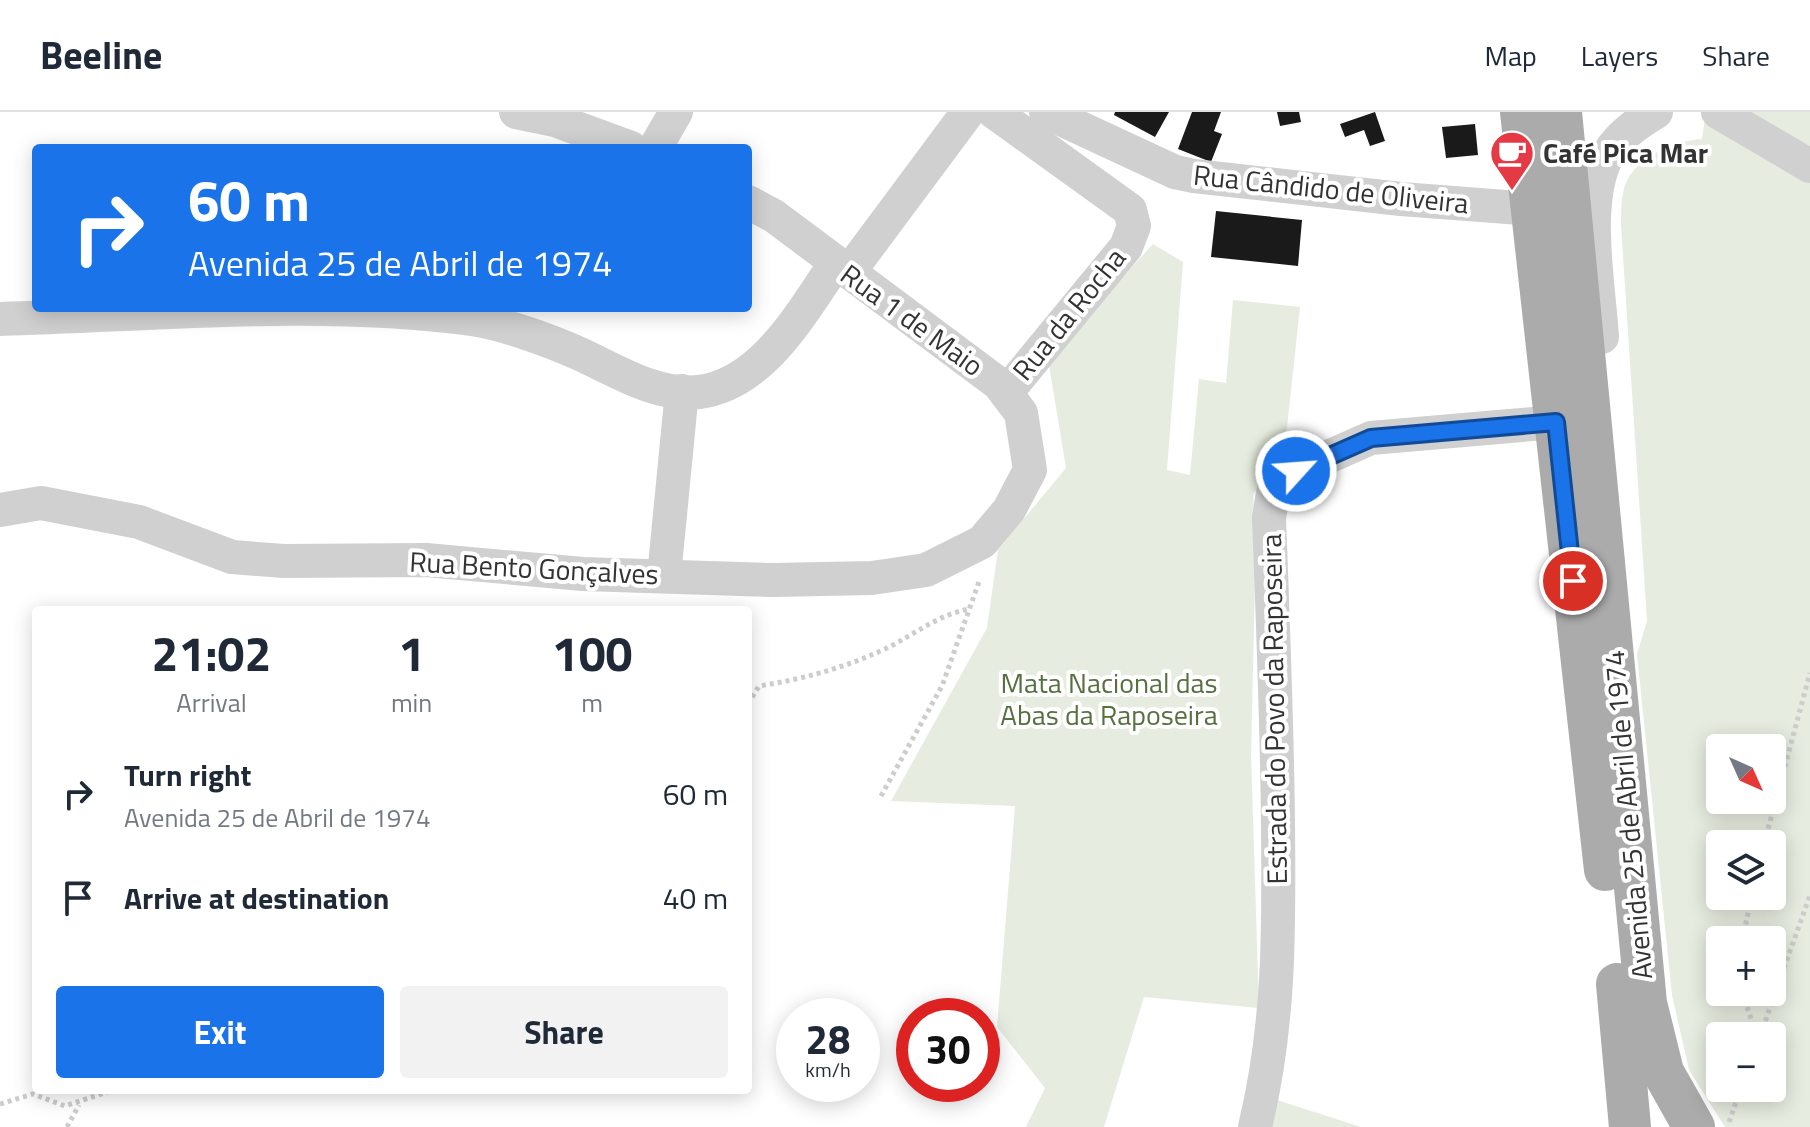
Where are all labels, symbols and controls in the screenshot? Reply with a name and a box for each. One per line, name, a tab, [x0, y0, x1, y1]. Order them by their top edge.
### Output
text: Beeline	[40, 26, 162, 84]
text: Map	[1484, 34, 1537, 77]
text: Layers	[1581, 34, 1658, 77]
text: Share	[1702, 34, 1770, 77]
cafe icon: Café Pica Mar	[1488, 129, 1536, 192]
place label: Café Pica Mar	[1543, 131, 1708, 174]
street label: Rua Cândido de Oliveira	[1191, 153, 1471, 224]
text: 60 m	[188, 158, 310, 243]
icon: right	[56, 176, 160, 280]
text: Avenida 25 de Abril de 1974	[188, 235, 612, 290]
street label: Rua da Rocha	[1001, 238, 1136, 389]
street label: Rua 1 de Maio	[832, 253, 993, 386]
position arrow	[1254, 429, 1338, 513]
street label: Estrada do Povo da Raposeira	[1249, 533, 1298, 885]
street label: Rua Bento Gonçalves	[408, 540, 660, 595]
pin	[1539, 547, 1607, 615]
icon: arrive	[1551, 559, 1595, 603]
text: 21:02	[152, 617, 271, 690]
text: 1	[398, 617, 425, 690]
text: 100	[552, 617, 632, 690]
street label: Avenida 25 de Abril de 1974	[1592, 649, 1663, 981]
park label: Mata Nacional das Abas da Raposeira	[1000, 661, 1218, 736]
text: Arrival	[176, 683, 247, 722]
text: min	[391, 683, 432, 722]
text: m	[581, 683, 603, 722]
north arrow	[1706, 734, 1786, 814]
map controls	[1706, 734, 1786, 1102]
text: Turn right	[124, 752, 252, 798]
text: 60 m	[663, 771, 728, 817]
icon: right	[56, 772, 100, 816]
text: Avenida 25 de Abril de 1974	[124, 798, 430, 837]
button: layers	[1706, 830, 1786, 910]
text: Arrive at destination	[124, 875, 389, 921]
text: 40 m	[663, 875, 728, 921]
icon: arrive	[56, 876, 100, 920]
button: +	[1706, 926, 1786, 1006]
button: Exit	[56, 986, 384, 1078]
button: Share	[400, 986, 728, 1078]
speed limit sign: 30	[896, 998, 1000, 1102]
text: 28	[806, 1009, 850, 1070]
button: −	[1706, 1022, 1786, 1102]
text: km/h	[805, 1054, 851, 1085]

